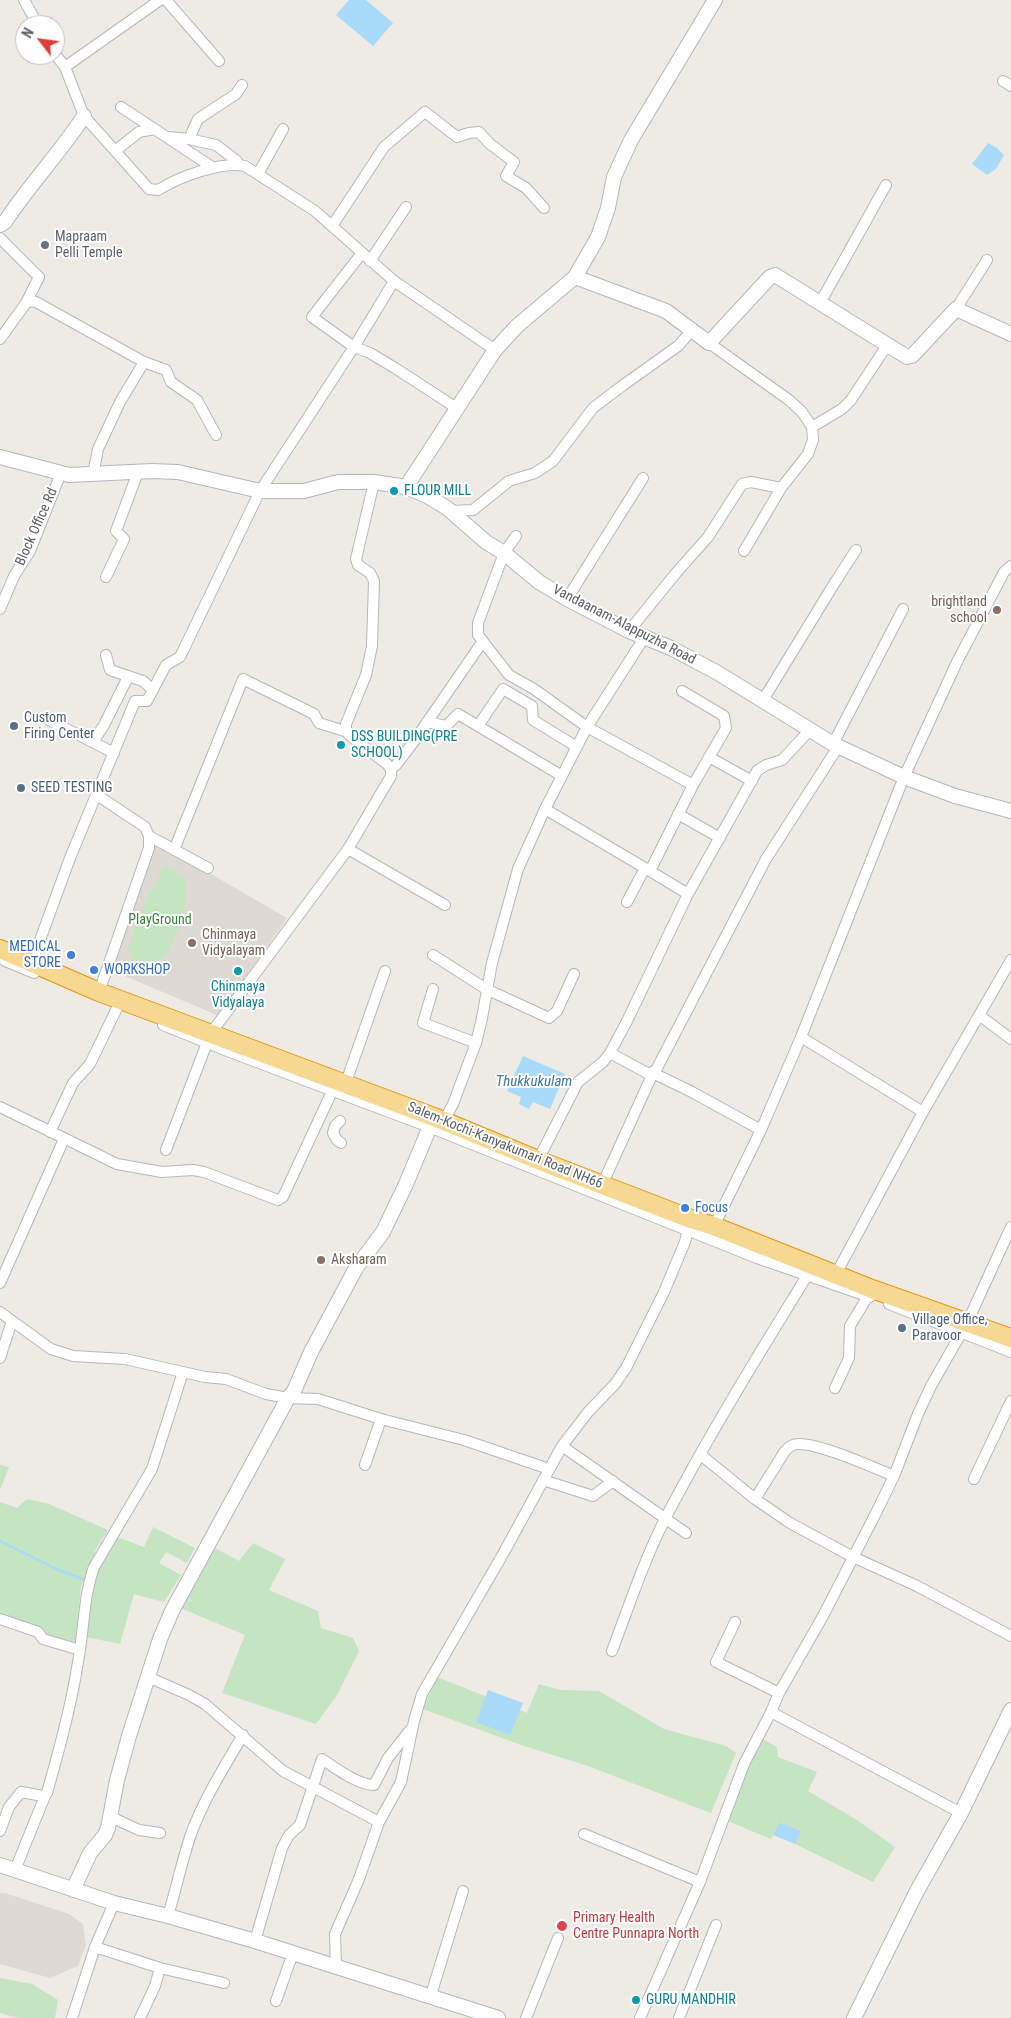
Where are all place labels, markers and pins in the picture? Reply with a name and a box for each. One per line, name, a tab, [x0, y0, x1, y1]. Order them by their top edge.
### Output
place label: Mapraam Pelli Temple	[55, 229, 122, 262]
marker: Mapraam Pelli Temple	[39, 239, 51, 251]
place label: FLOUR MILL	[404, 483, 471, 499]
marker: FLOUR MILL	[388, 485, 400, 497]
place label: brightland school	[931, 594, 987, 626]
marker: brightland school	[991, 604, 1003, 616]
place label: Custom Firing Center	[24, 710, 95, 742]
marker: Custom Firing Center	[8, 720, 20, 732]
place label: DSS BUILDING(PRE SCHOOL)	[351, 729, 457, 762]
marker: DSS BUILDING(PRE SCHOOL)	[335, 739, 347, 751]
place label: SEED TESTING	[31, 780, 113, 796]
marker: SEED TESTING	[15, 782, 27, 794]
place label: Chinmaya Vidyalayam	[202, 927, 265, 960]
marker: Chinmaya Vidyalayam	[186, 937, 198, 949]
place label: MEDICAL STORE	[9, 939, 61, 972]
marker: MEDICAL STORE	[65, 949, 77, 961]
place label: WORKSHOP	[104, 962, 170, 978]
marker: WORKSHOP	[88, 964, 100, 976]
marker: Chinmaya Vidyalaya	[232, 965, 244, 977]
place label: Chinmaya Vidyalaya	[211, 979, 265, 1012]
place label: Focus	[695, 1200, 728, 1216]
marker: Focus	[679, 1202, 691, 1214]
place label: Aksharam	[331, 1252, 386, 1268]
marker: Aksharam	[315, 1254, 327, 1266]
place label: Village Office, Paravoor	[912, 1312, 987, 1344]
marker: Village Office, Paravoor	[896, 1322, 908, 1334]
place label: Primary Health Centre Punnapra North	[573, 1910, 699, 1942]
marker: Primary Health Centre Punnapra North	[555, 1919, 569, 1933]
place label: GURU MANDHIR	[646, 1992, 736, 2008]
marker: GURU MANDHIR	[630, 1994, 642, 2006]

